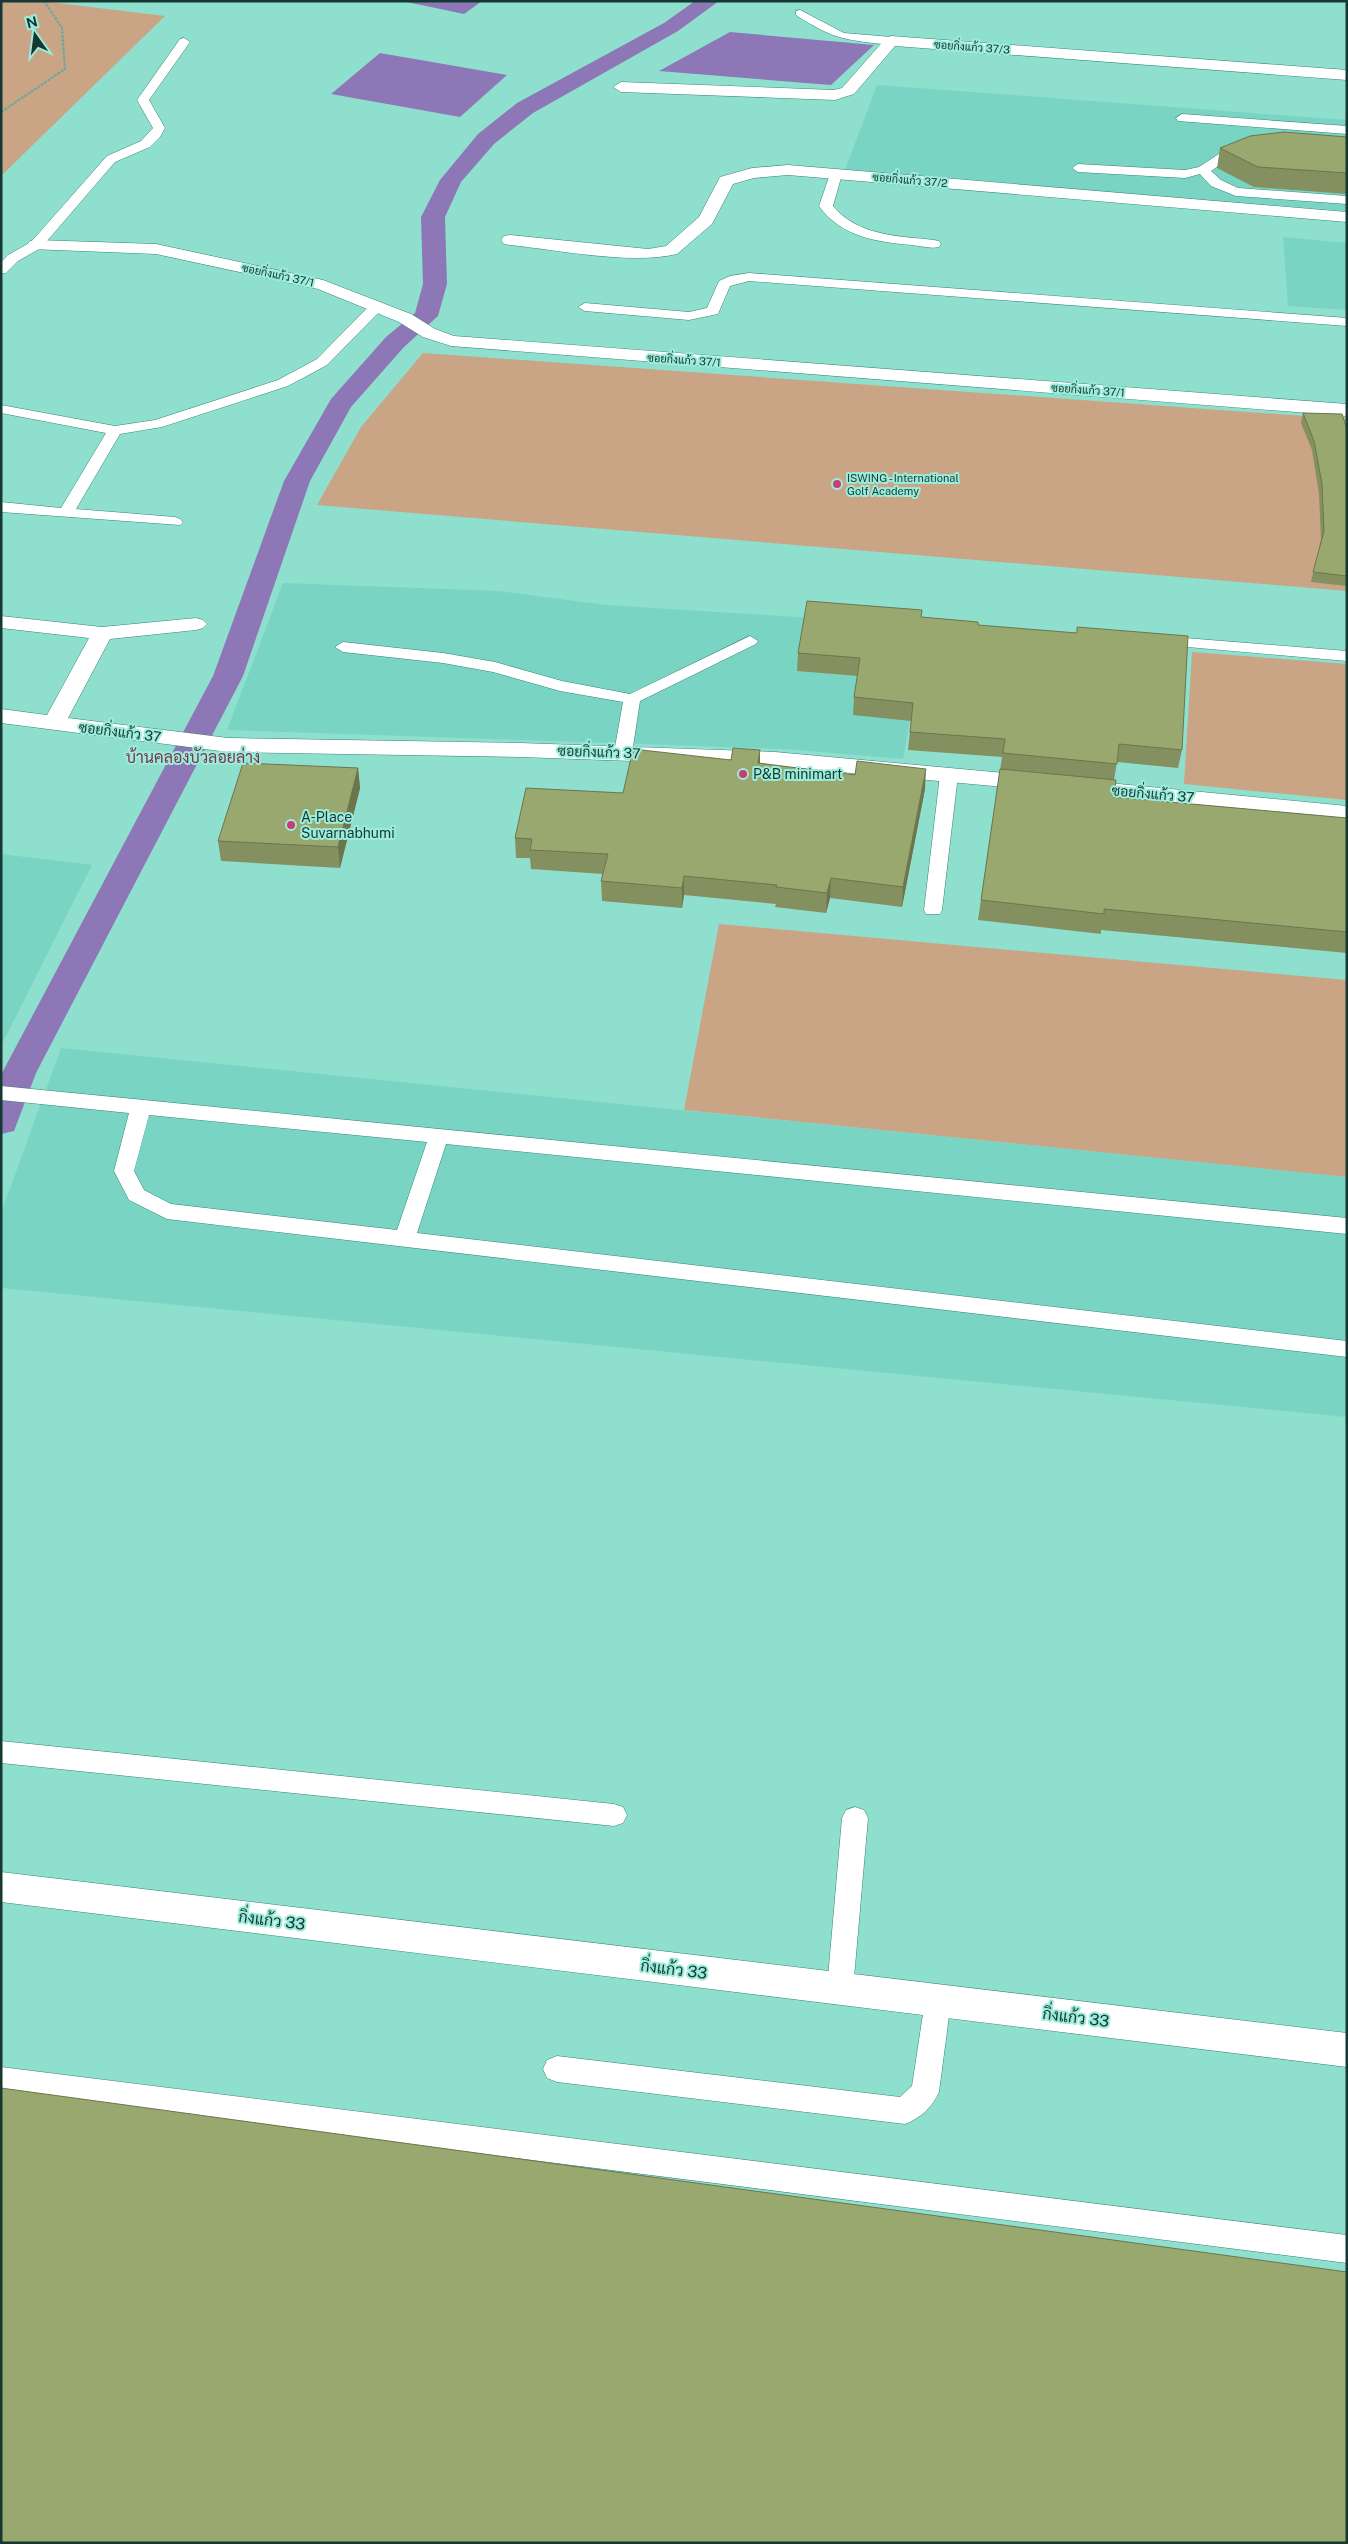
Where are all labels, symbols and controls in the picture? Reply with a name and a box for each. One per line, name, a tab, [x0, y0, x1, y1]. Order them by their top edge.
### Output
north arrow	[10, 10, 60, 60]
text: N	[25, 13, 39, 31]
street label: ซอยกิ่งแก้ว 37/3	[934, 34, 1011, 56]
street label: ซอยกิ่งแก้ว 37/2	[872, 166, 949, 189]
street label: ซอยกิ่งแก้ว 37/1	[241, 257, 316, 289]
street label: ซอยกิ่งแก้ว 37/1	[647, 347, 721, 369]
street label: ซอยกิ่งแก้ว 37/1	[1051, 377, 1125, 399]
place label: ISWING - International Golf Academy	[847, 472, 959, 497]
marker: ISWING - International Golf Academy	[831, 478, 843, 490]
street label: ซอยกิ่งแก้ว 37	[78, 716, 163, 745]
street label: ซอยกิ่งแก้ว 37	[557, 739, 641, 761]
district label: บ้านคลองบัวลอยล่าง	[126, 747, 260, 767]
place label: P&B minimart	[753, 766, 842, 782]
marker: P&B minimart	[737, 768, 749, 780]
street label: ซอยกิ่งแก้ว 37	[1111, 779, 1195, 806]
place label: A-Place Suvarnabhumi	[301, 809, 395, 841]
marker: A-Place Suvarnabhumi	[285, 819, 297, 831]
street label: กิ่งแก้ว 33	[237, 1903, 307, 1934]
street label: กิ่งแก้ว 33	[639, 1952, 709, 1983]
street label: กิ่งแก้ว 33	[1041, 2000, 1111, 2031]

